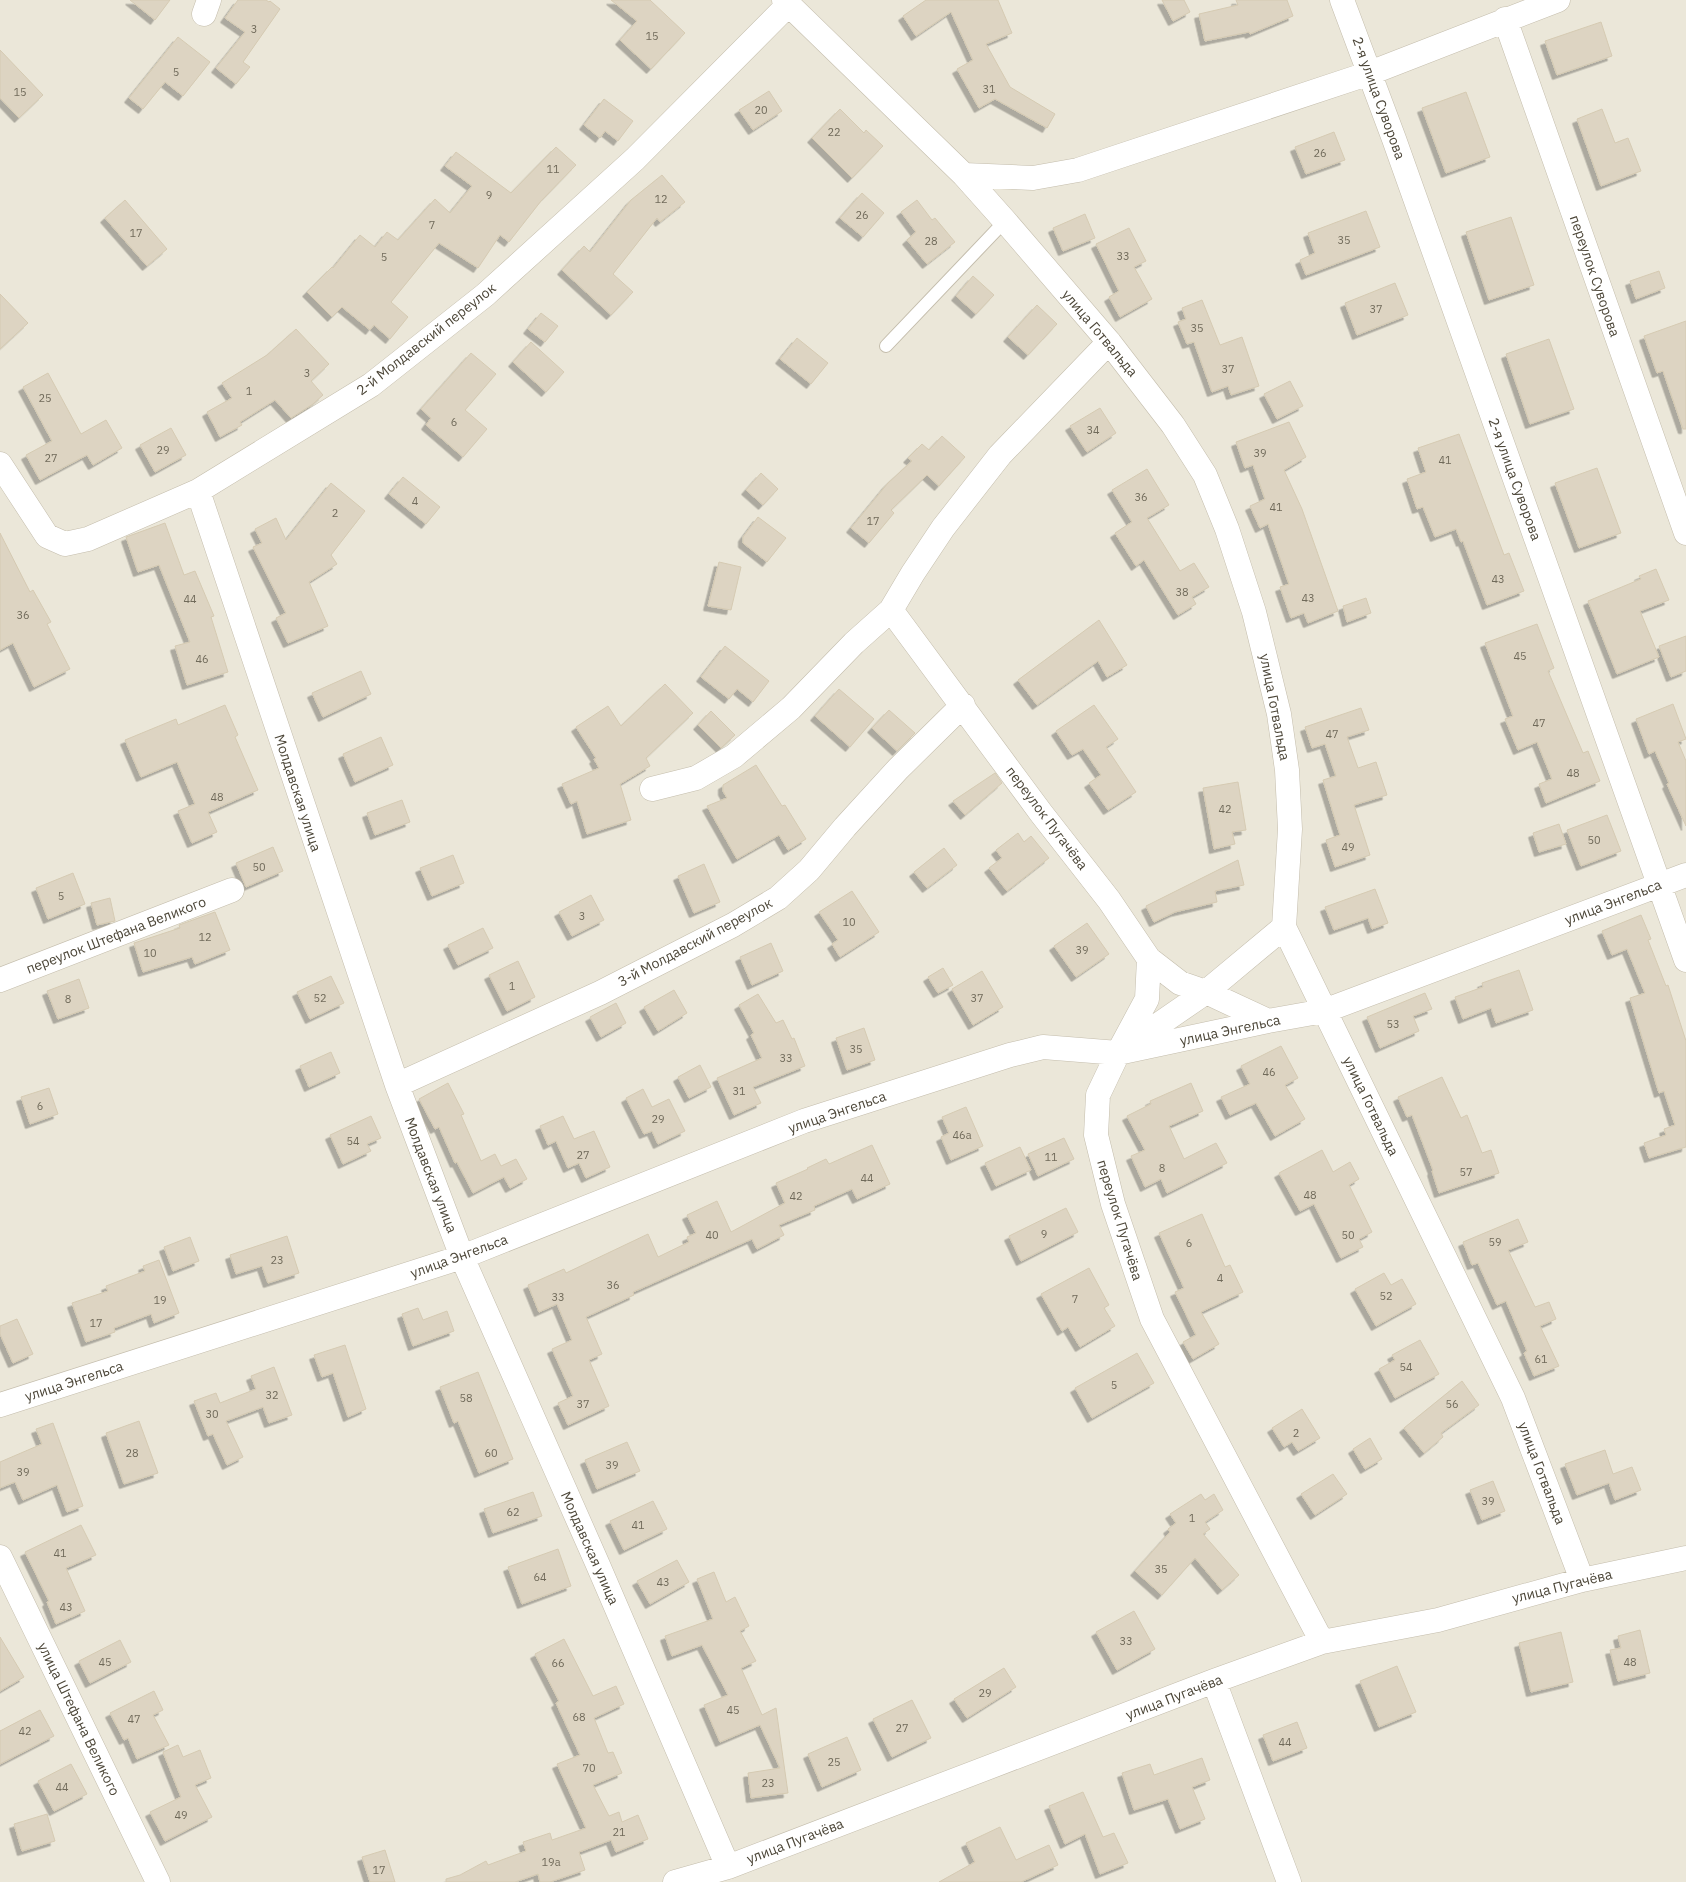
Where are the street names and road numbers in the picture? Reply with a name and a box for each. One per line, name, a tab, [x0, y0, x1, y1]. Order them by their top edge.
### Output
street label: 2-я улица Суворова	[1348, 34, 1410, 162]
street label: переулок Суворова	[1566, 213, 1624, 340]
street label: 2-й Молдавский переулок	[353, 279, 500, 399]
street label: улица Готвальда	[1058, 286, 1142, 381]
street label: 2-я улица Суворова	[1484, 415, 1546, 543]
street label: улица Готвальда	[1256, 652, 1294, 762]
street label: Молдавская улица	[271, 732, 326, 854]
street label: переулок Пугачёва	[1002, 763, 1092, 874]
street label: улица Энгельса	[1562, 875, 1664, 929]
street label: переулок Штефана Великого	[23, 892, 209, 978]
street label: 3-й Молдавский переулок	[615, 893, 776, 990]
street label: улица Энгельса	[1178, 1010, 1282, 1049]
street label: улица Готвальда	[1339, 1053, 1403, 1159]
street label: улица Энгельса	[786, 1087, 889, 1137]
street label: Молдавская улица	[401, 1115, 462, 1236]
street label: переулок Пугачёва	[1093, 1157, 1147, 1283]
street label: улица Энгельса	[408, 1230, 511, 1282]
street label: улица Энгельса	[23, 1356, 126, 1405]
street label: улица Готвальда	[1514, 1419, 1570, 1527]
street label: Молдавская улица	[557, 1488, 623, 1608]
street label: улица Пугачёва	[1510, 1565, 1614, 1607]
street label: улица Штефана Великого	[34, 1639, 124, 1799]
street label: улица Пугачёва	[1123, 1670, 1226, 1724]
street label: улица Пугачёва	[744, 1814, 847, 1868]

